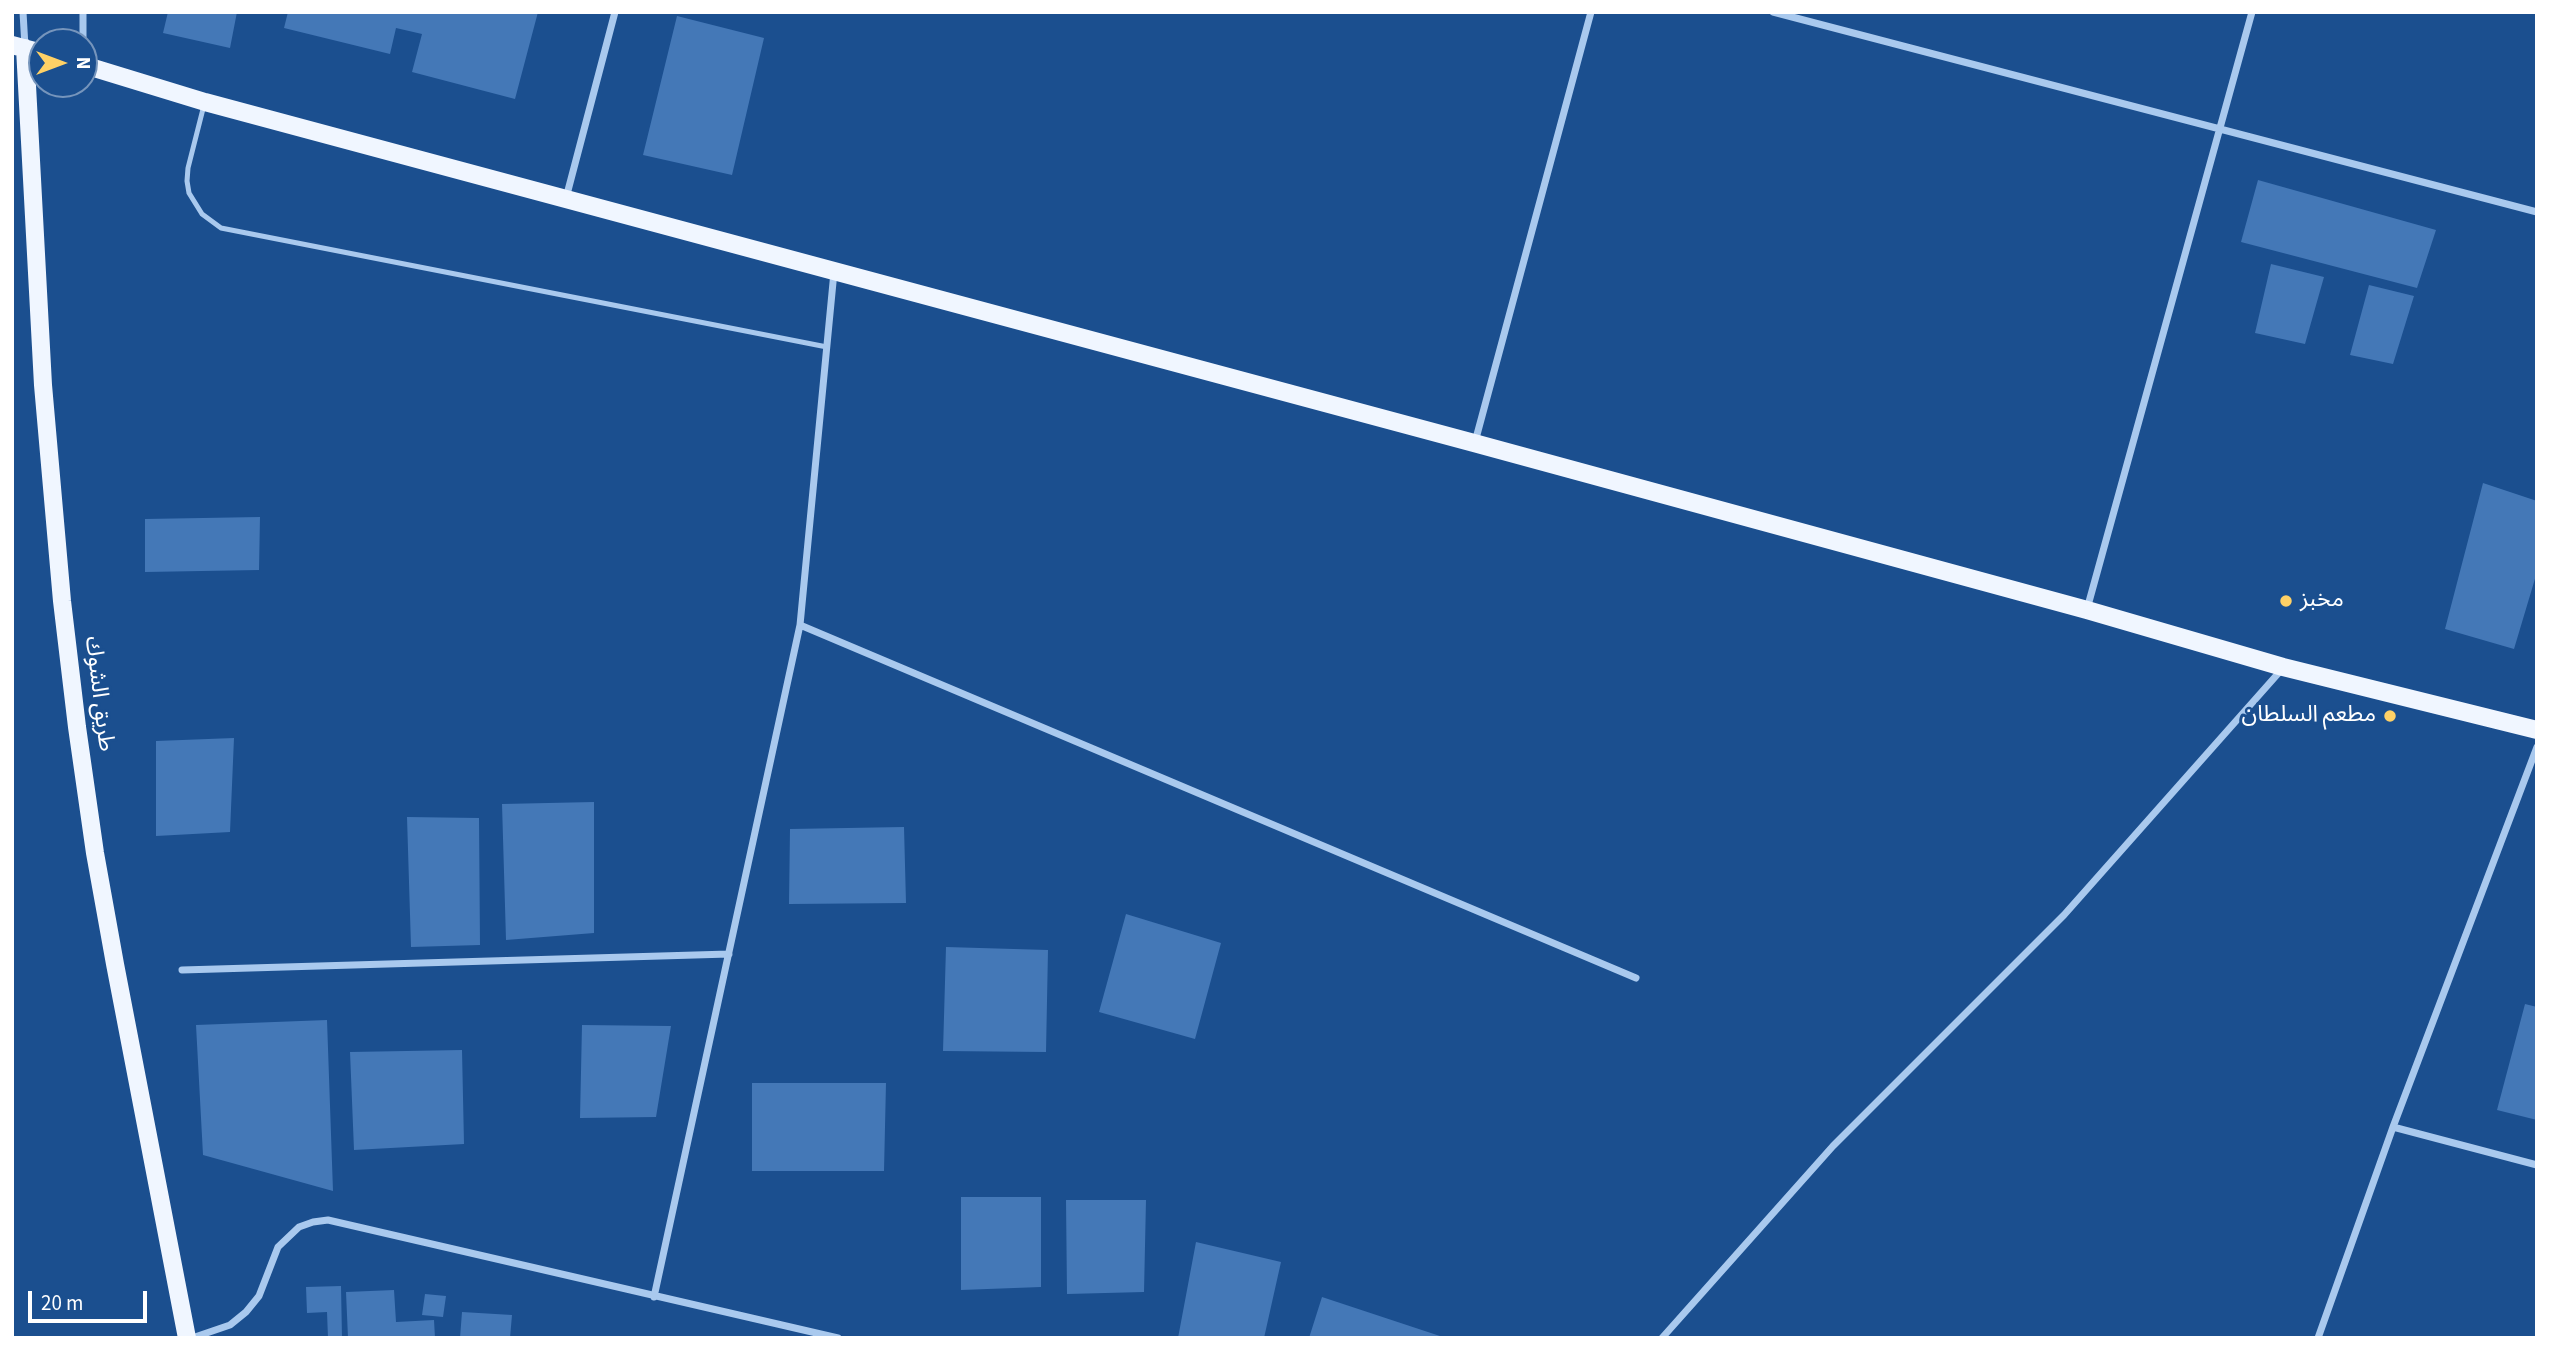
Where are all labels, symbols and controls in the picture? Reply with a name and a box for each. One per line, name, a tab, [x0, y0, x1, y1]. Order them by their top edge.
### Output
north arrow	[28, 28, 98, 98]
text: N	[69, 57, 96, 69]
place label: مخبز	[2300, 587, 2344, 615]
marker: مخبز	[2278, 593, 2294, 609]
street label: طريق الشوك	[77, 635, 119, 753]
place label: مطعم السلطان	[2241, 702, 2376, 730]
marker: مطعم السلطان	[2382, 708, 2398, 724]
scale bar	[32, 1276, 150, 1320]
text: 20 m	[41, 1288, 83, 1318]

